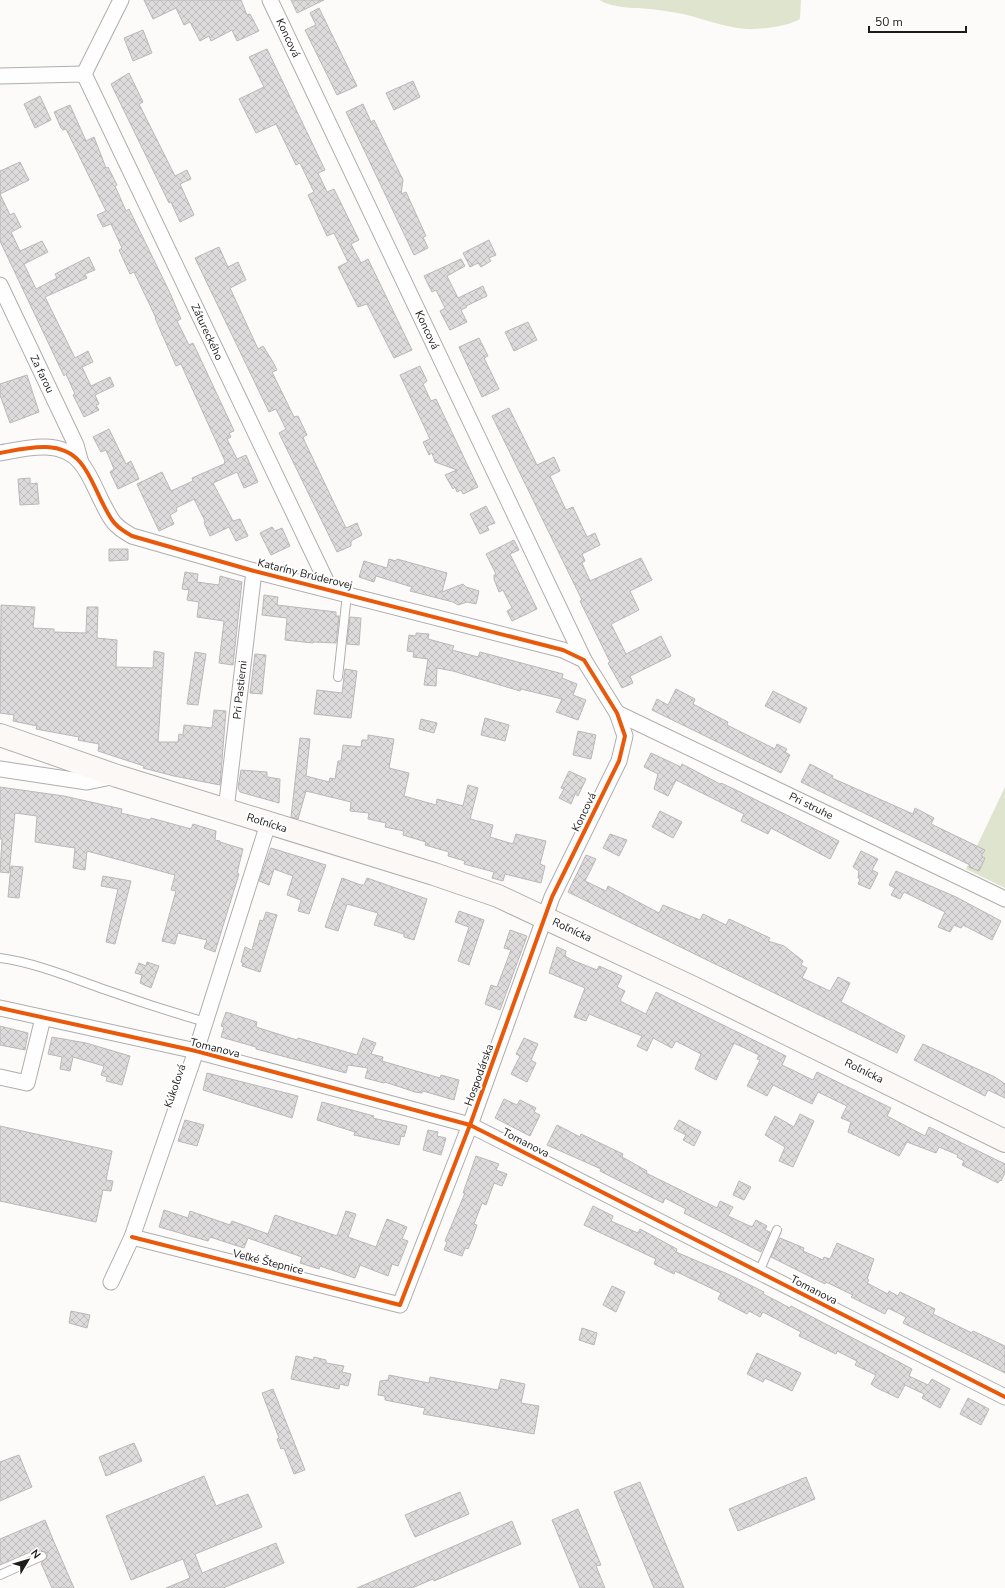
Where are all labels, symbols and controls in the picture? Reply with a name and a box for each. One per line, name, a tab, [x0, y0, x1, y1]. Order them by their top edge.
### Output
scale bar	[869, 8, 966, 34]
text: 50 m	[875, 14, 903, 30]
street label: Koncová	[272, 16, 304, 60]
street label: Zátureckého	[187, 301, 227, 363]
street label: Koncová	[411, 308, 443, 352]
street label: Za farou	[26, 352, 58, 396]
street label: Kataríny Brúderovej	[256, 555, 354, 593]
street label: Pri Pastierni	[229, 660, 251, 720]
street label: Pri struhe	[786, 789, 836, 823]
street label: Koncová	[568, 790, 600, 834]
street label: Roľnícka	[245, 810, 289, 836]
street label: Roľnícka	[550, 914, 594, 946]
street label: Tomanova	[189, 1035, 242, 1061]
street label: Hospodárska	[461, 1042, 497, 1108]
street label: Roľnícka	[842, 1055, 886, 1087]
street label: Kúkoľová	[161, 1062, 189, 1110]
street label: Tomanova	[500, 1125, 552, 1161]
street label: Veľké Štepnice	[230, 1245, 305, 1278]
street label: Tomanova	[788, 1272, 840, 1308]
north arrow	[8, 1540, 48, 1580]
text: N	[27, 1546, 44, 1562]

